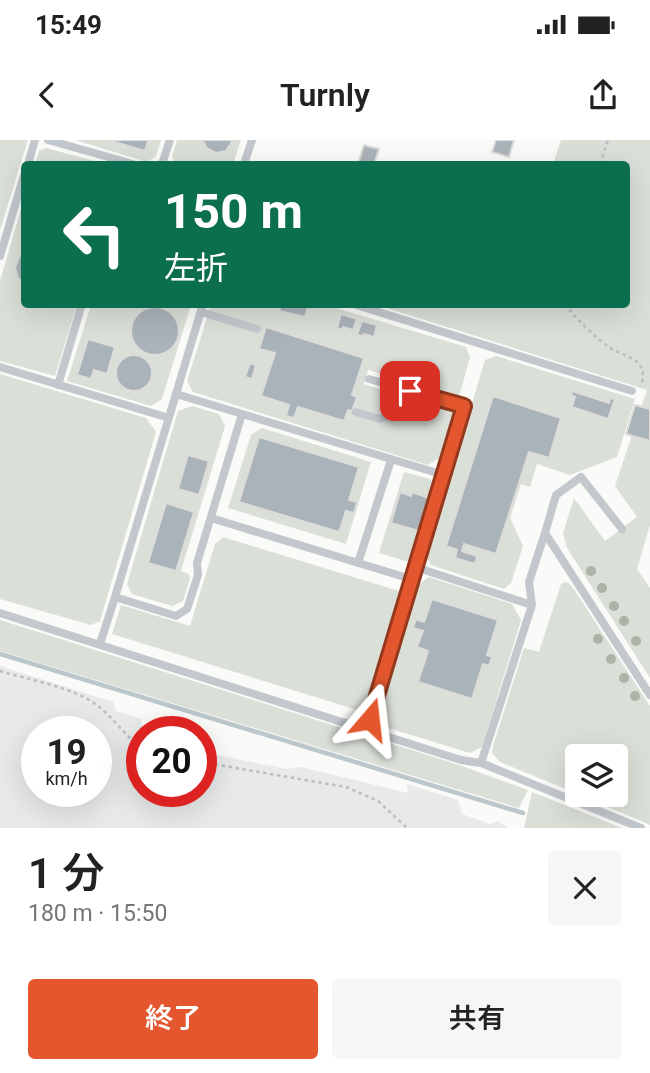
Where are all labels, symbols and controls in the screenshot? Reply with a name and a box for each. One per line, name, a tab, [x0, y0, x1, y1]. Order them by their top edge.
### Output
text: 15:49	[35, 10, 102, 40]
icon: back	[28, 76, 66, 114]
text: Turnly	[280, 76, 370, 114]
icon: share	[584, 76, 622, 114]
text: 150 m	[164, 183, 303, 240]
icon: left	[49, 189, 140, 280]
text: 左折	[164, 249, 228, 287]
pin	[380, 361, 440, 421]
icon: arrive	[391, 372, 429, 410]
position arrow	[333, 682, 407, 756]
speed limit sign: 20	[126, 716, 217, 807]
text: 19	[46, 732, 87, 773]
map controls	[565, 744, 628, 807]
button: layers	[565, 744, 628, 807]
text: km/h	[45, 768, 88, 789]
text: 1 分	[28, 849, 104, 898]
button: close	[548, 851, 622, 925]
text: 180 m · 15:50	[28, 900, 167, 927]
button: 終了	[28, 979, 318, 1059]
button: 共有	[332, 979, 622, 1059]

